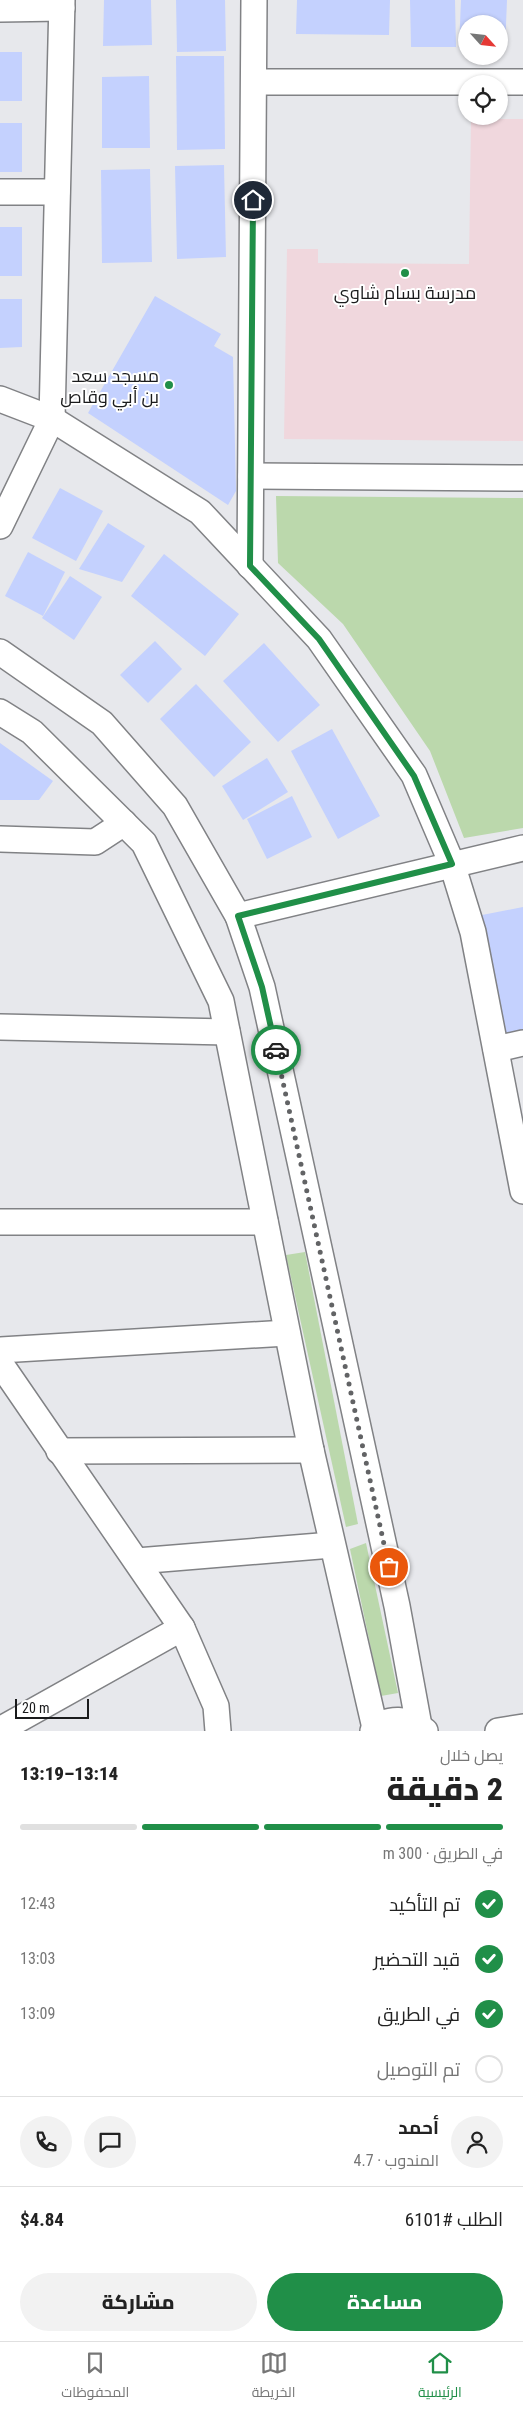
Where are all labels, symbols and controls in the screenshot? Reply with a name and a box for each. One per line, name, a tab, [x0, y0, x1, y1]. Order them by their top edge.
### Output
north arrow	[458, 15, 508, 65]
map controls	[458, 15, 508, 125]
button: locate	[458, 75, 508, 125]
pin	[232, 179, 274, 221]
icon: home	[239, 186, 267, 214]
marker: مدرسة بسام شاوي	[399, 267, 411, 279]
place label: مدرسة بسام شاوي	[334, 282, 476, 307]
place label: مسجد سعد بن أبي وقاص	[60, 365, 159, 411]
marker: مسجد سعد بن أبي وقاص	[163, 379, 175, 391]
courier	[251, 1025, 301, 1075]
icon: car	[262, 1036, 290, 1064]
pin	[368, 1546, 410, 1588]
icon: bag	[375, 1553, 403, 1581]
scale bar	[15, 1696, 89, 1719]
text: 20 m	[22, 1700, 50, 1716]
text: يصل خلال	[440, 1746, 503, 1765]
text: 13:14–13:19	[20, 1762, 118, 1785]
text: 2 دقيقة	[386, 1770, 503, 1808]
text: في الطريق · 300 m	[383, 1844, 503, 1863]
icon: check	[475, 1890, 503, 1918]
text: تم التأكيد	[389, 1893, 460, 1916]
text: 12:43	[20, 1894, 55, 1913]
icon: check	[475, 1945, 503, 1973]
text: قيد التحضير	[373, 1948, 460, 1971]
text: 13:03	[20, 1949, 55, 1968]
icon: check	[475, 2000, 503, 2028]
text: في الطريق	[377, 2003, 460, 2026]
text: 13:09	[20, 2004, 55, 2023]
text: تم التوصيل	[377, 2058, 460, 2081]
button: phone	[20, 2116, 72, 2168]
button: chat	[84, 2116, 136, 2168]
text: أحمد	[398, 2116, 439, 2139]
button: person	[451, 2116, 503, 2168]
text: المندوب · 4.7	[354, 2151, 439, 2170]
text: $4.84	[20, 2208, 64, 2231]
text: الطلب #6101	[405, 2208, 503, 2231]
button: مشاركة	[20, 2273, 257, 2331]
button: مساعدة	[267, 2273, 503, 2331]
tab: المحفوظات	[61, 2349, 129, 2405]
tab: الخريطة	[252, 2349, 295, 2405]
tab: الرئيسية	[418, 2349, 462, 2405]

